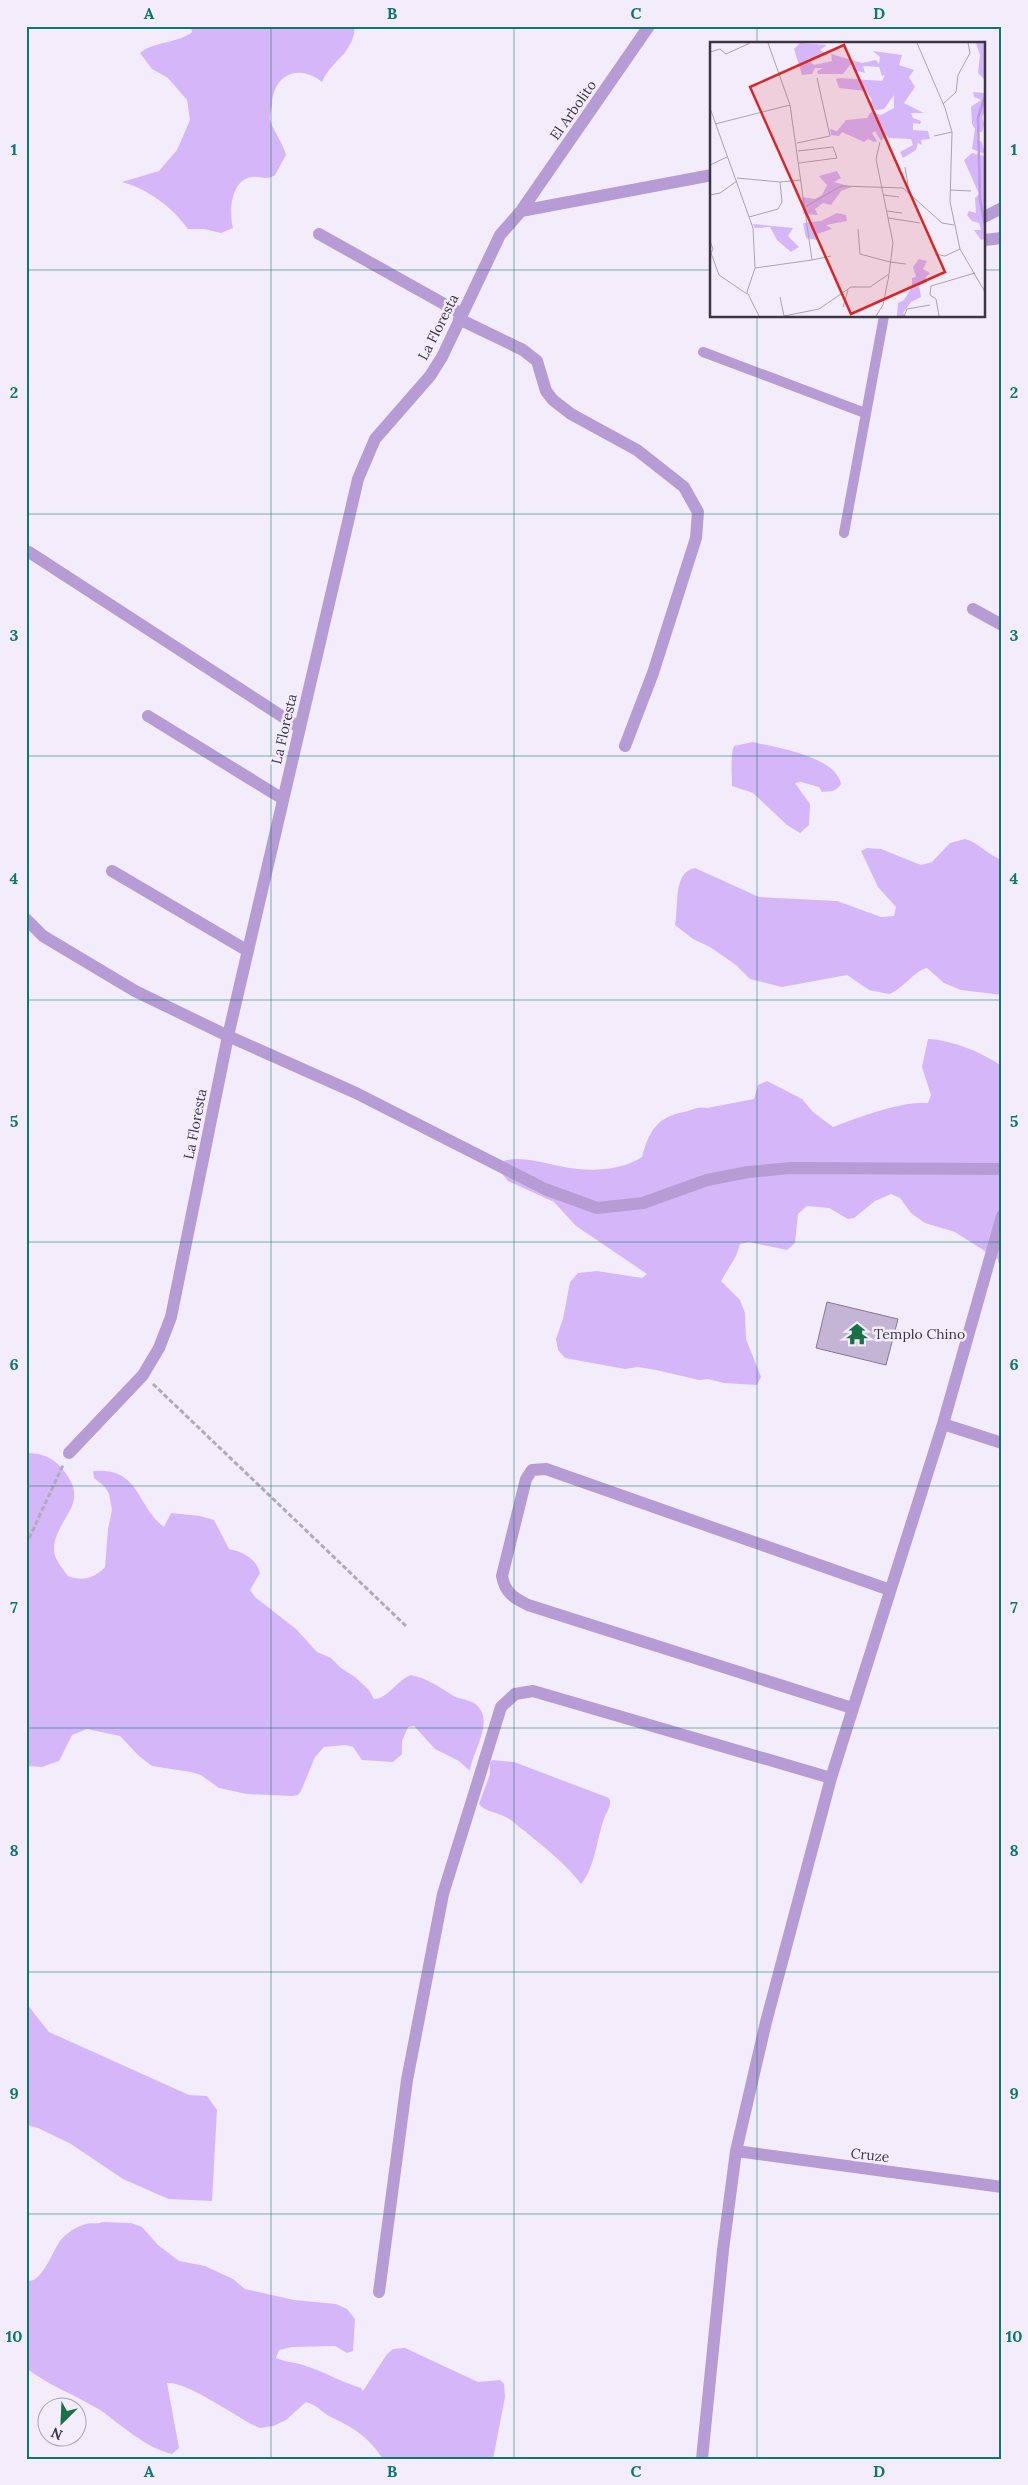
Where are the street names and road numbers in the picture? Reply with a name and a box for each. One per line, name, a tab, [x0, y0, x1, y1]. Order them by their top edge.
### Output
street label: El Arbolito	[546, 77, 600, 143]
street label: La Floresta	[414, 291, 462, 363]
street label: La Floresta	[267, 692, 301, 766]
street label: La Floresta	[179, 1087, 211, 1161]
street label: Cruze	[850, 2144, 891, 2166]

